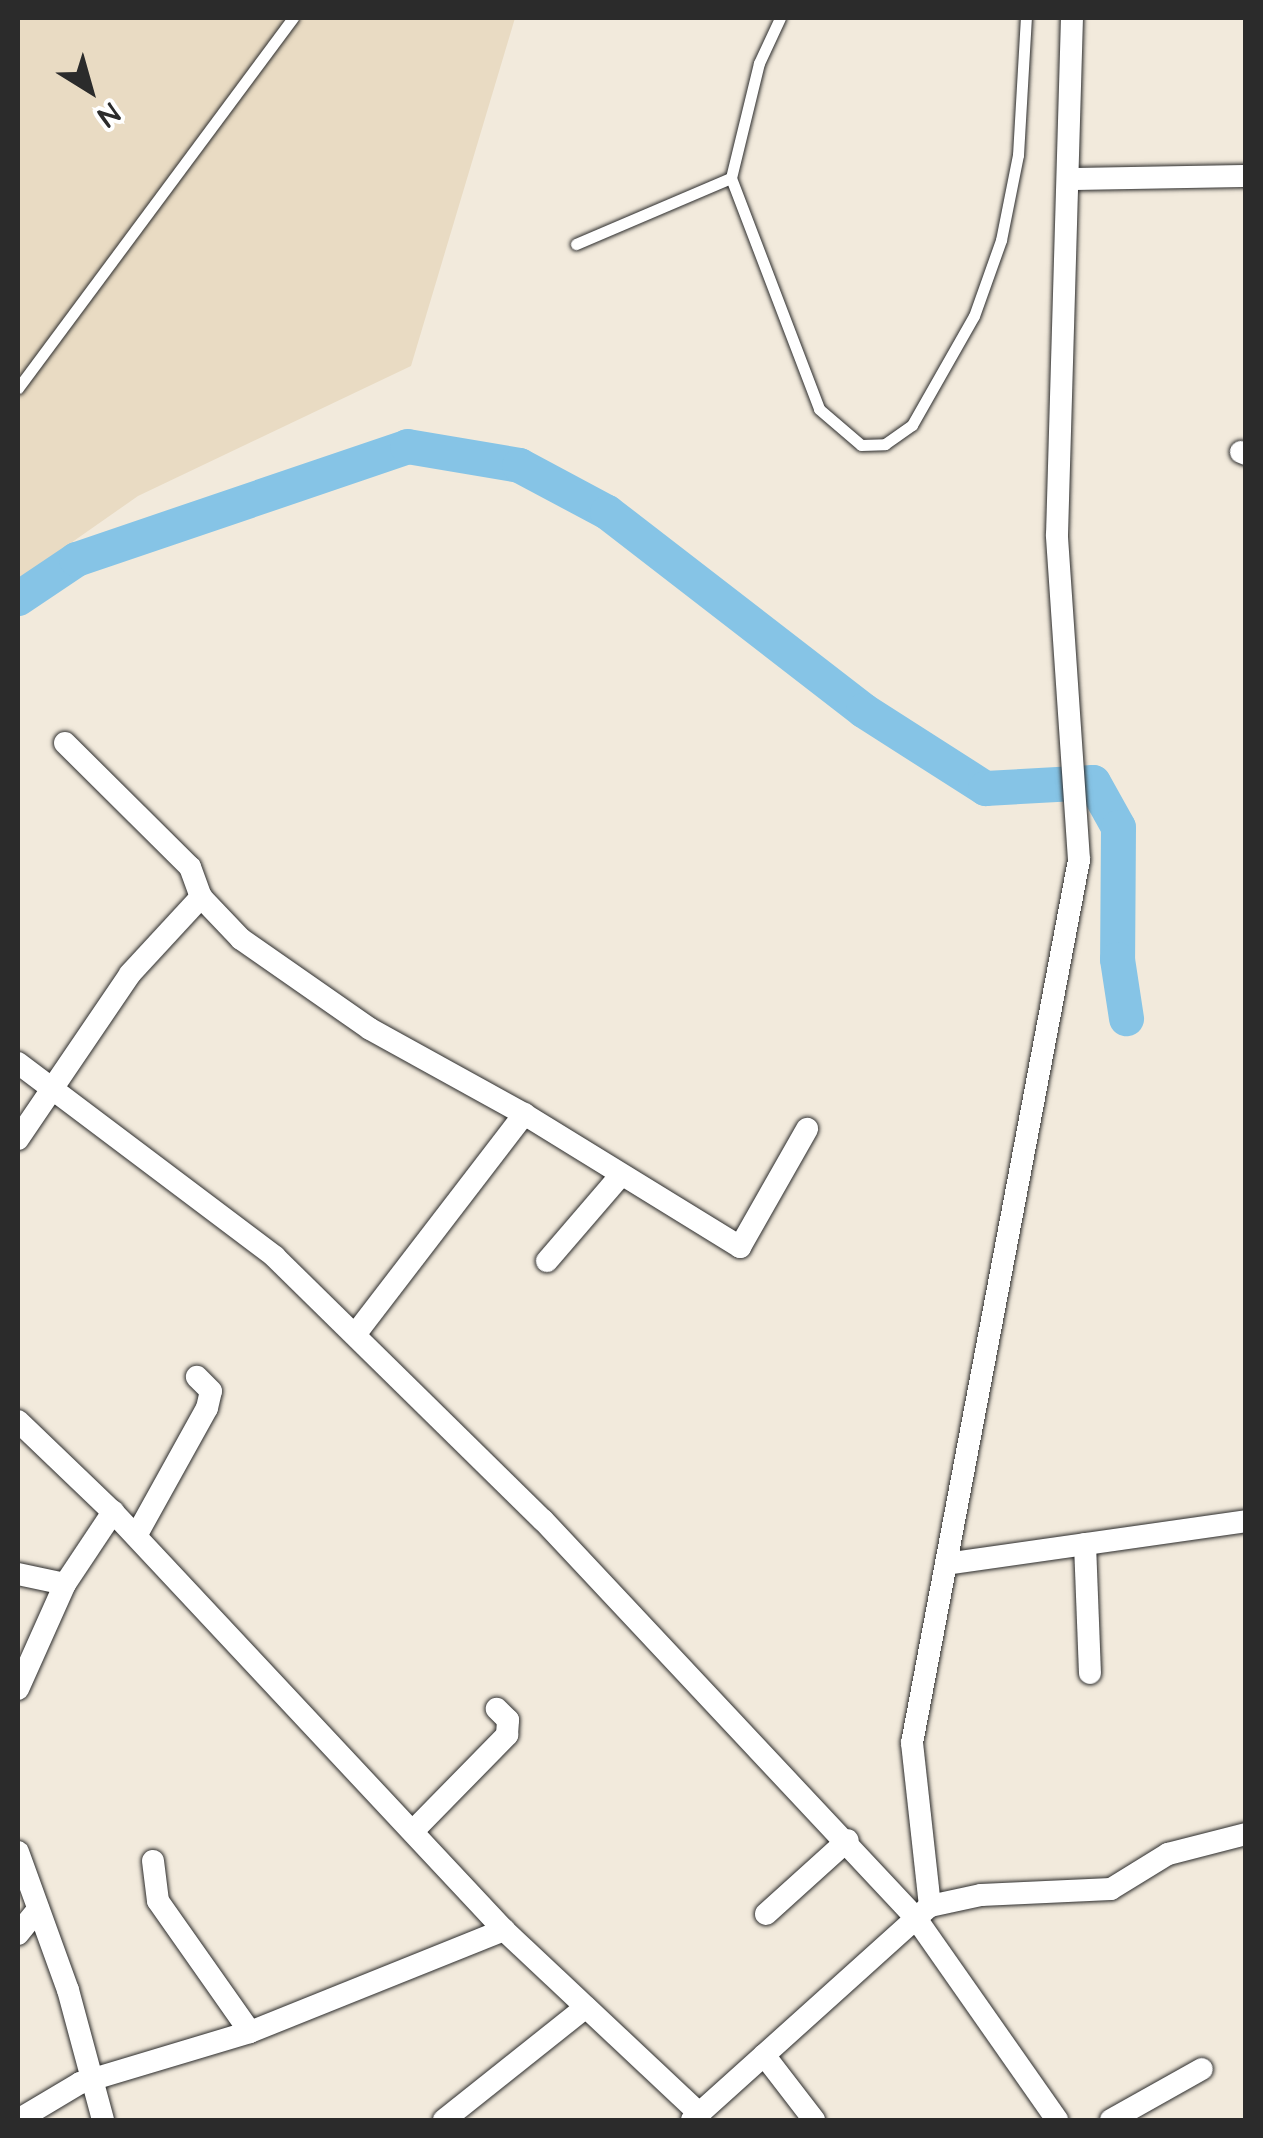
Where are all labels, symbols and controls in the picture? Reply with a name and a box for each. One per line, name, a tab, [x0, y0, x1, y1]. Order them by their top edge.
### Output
north arrow	[40, 40, 140, 140]
text: N	[90, 94, 127, 135]

